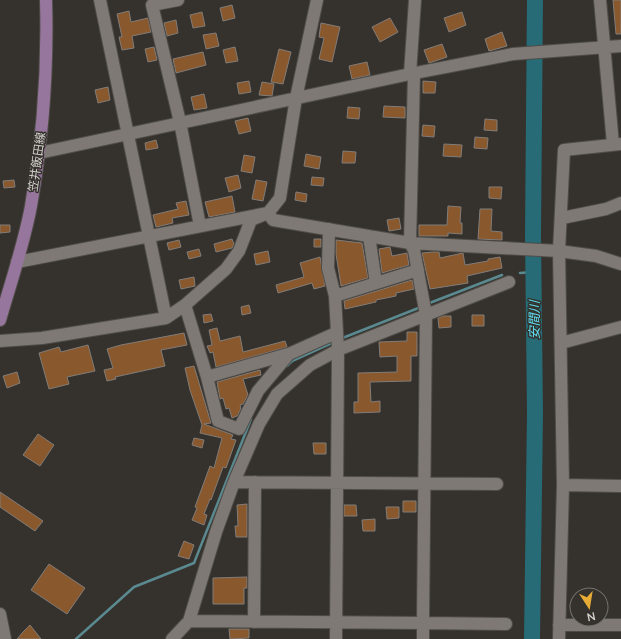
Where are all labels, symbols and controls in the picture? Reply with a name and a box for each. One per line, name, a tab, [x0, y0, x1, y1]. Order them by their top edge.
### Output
street label: 笠井飯田線	[25, 131, 48, 193]
water label: 安間川	[526, 299, 542, 340]
north arrow	[569, 587, 609, 627]
text: N	[586, 610, 597, 625]

